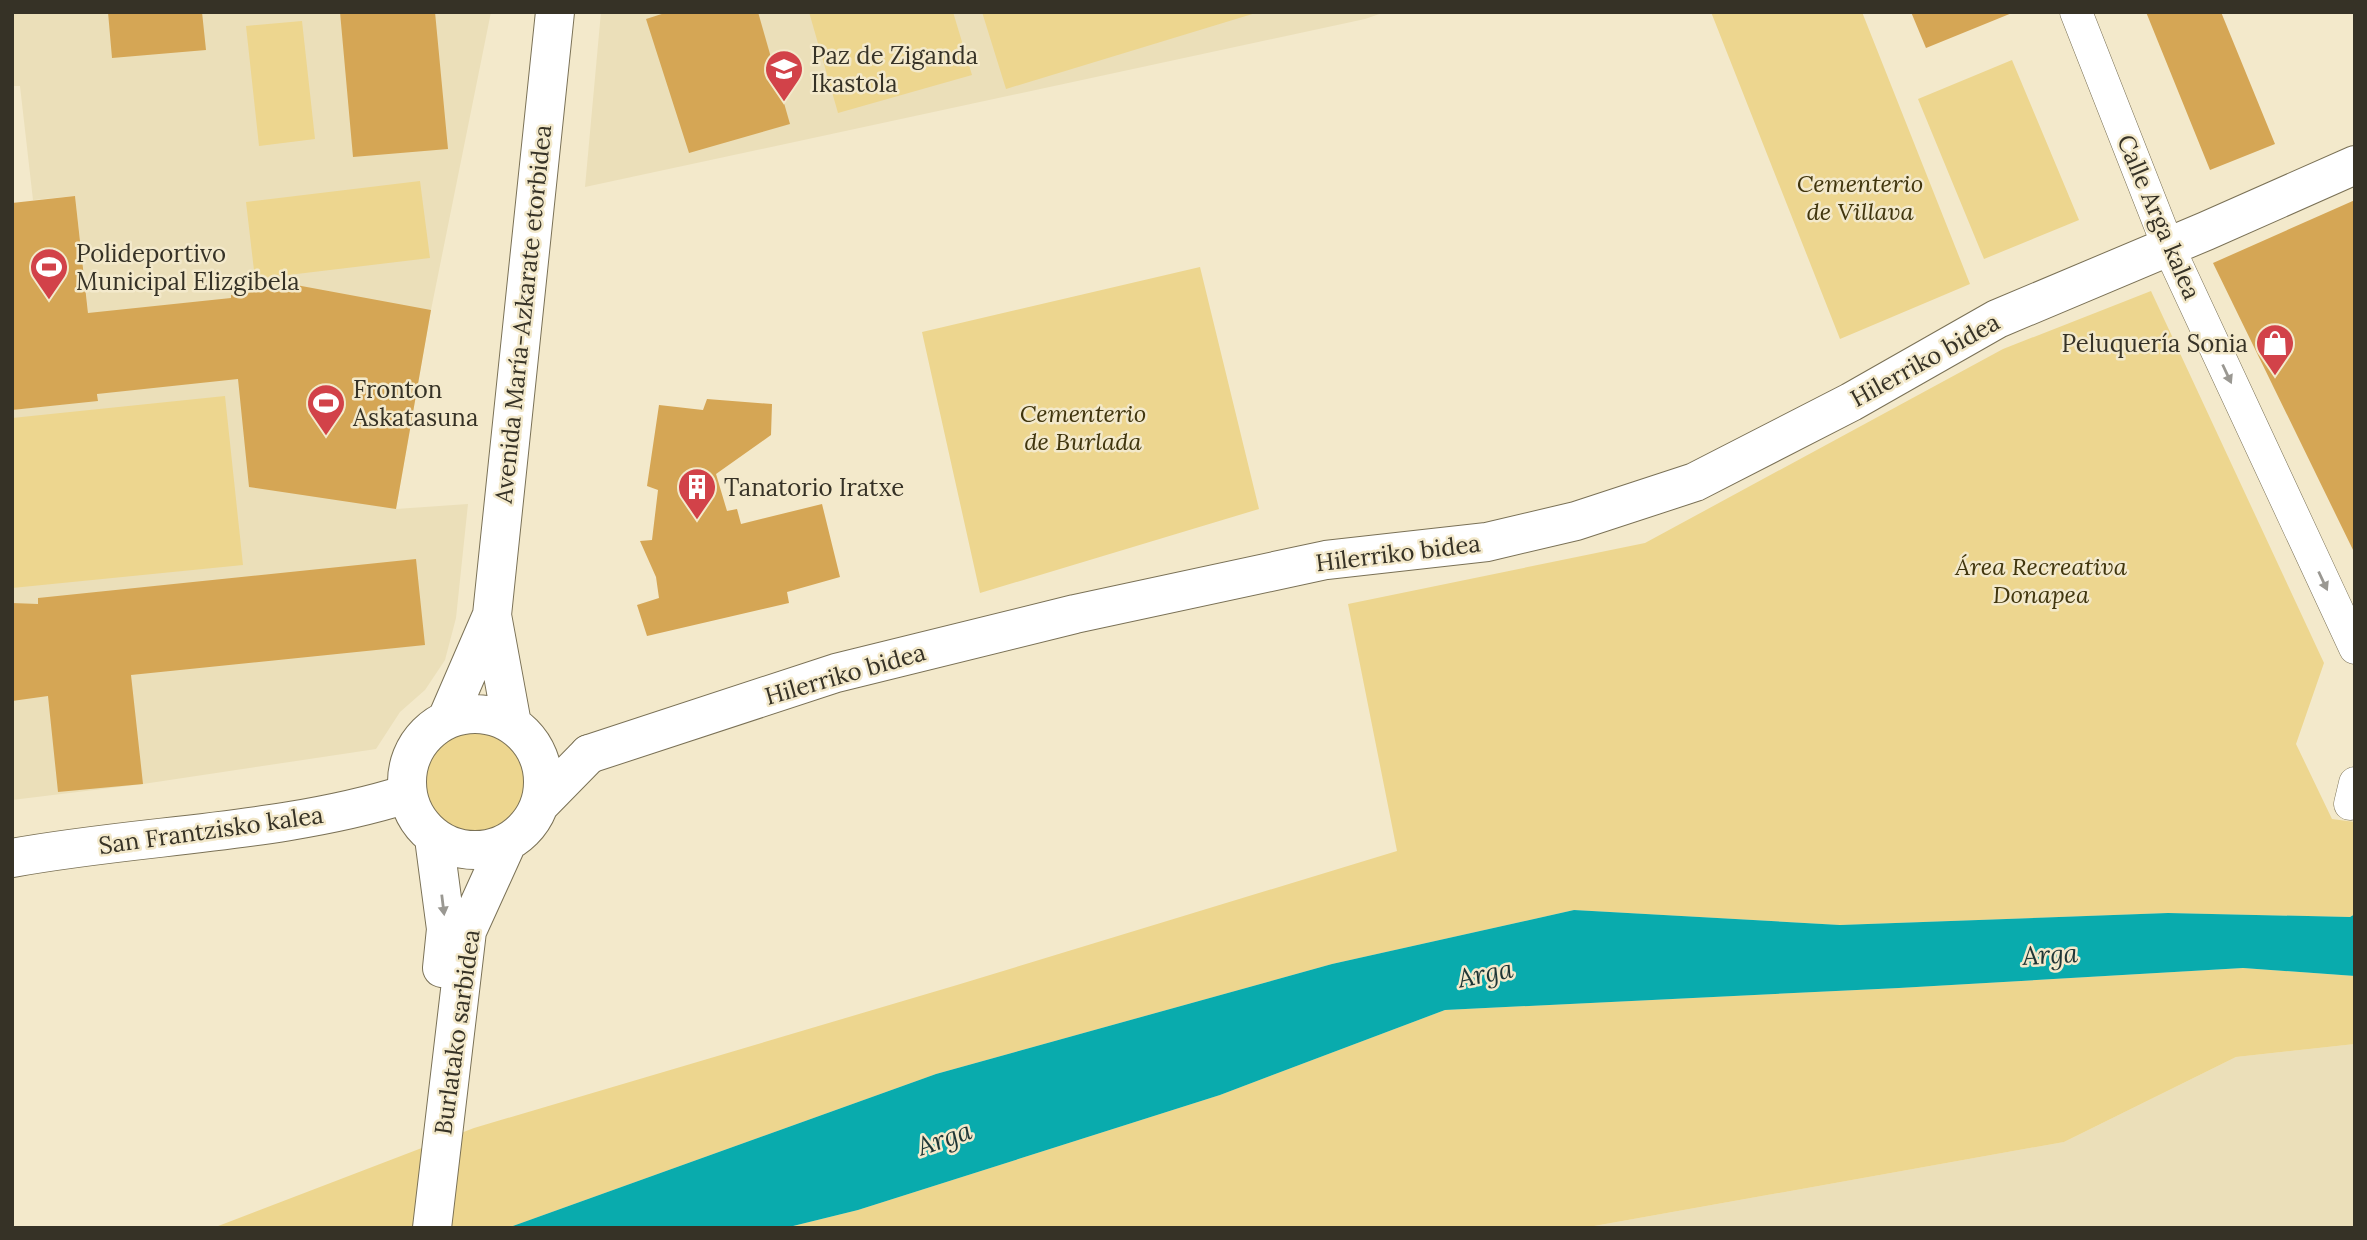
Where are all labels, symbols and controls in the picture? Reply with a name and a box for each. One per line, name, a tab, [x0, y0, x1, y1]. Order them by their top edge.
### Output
place label: Paz de Ziganda Ikastola	[811, 40, 978, 99]
school or university icon: Paz de Ziganda Ikastola	[763, 48, 805, 103]
street label: Avenida María-Azkarate etorbidea	[488, 123, 558, 506]
street label: Calle Arga kalea	[2110, 130, 2208, 304]
park label: Cementerio de Villava	[1797, 168, 1923, 227]
place label: Polideportivo Municipal Elizgibela	[76, 238, 300, 297]
sports icon: Polideportivo Municipal Elizgibela	[28, 246, 70, 301]
street label: Hilerriko bidea	[1845, 306, 2005, 414]
shop icon: Peluquería Sonia	[2254, 322, 2296, 377]
place label: Peluquería Sonia	[2061, 328, 2248, 359]
one-way arrow	[2222, 364, 2233, 384]
place label: Fronton Askatasuna	[352, 374, 478, 433]
sports icon: Fronton Askatasuna	[305, 382, 347, 437]
park label: Cementerio de Burlada	[1020, 398, 1146, 457]
building icon: Tanatorio Iratxe	[676, 466, 718, 521]
place label: Tanatorio Iratxe	[724, 472, 904, 503]
street label: Hilerriko bidea	[1314, 528, 1482, 578]
park label: Área Recreativa Donapea	[1954, 551, 2128, 610]
one-way arrow	[2318, 570, 2329, 591]
street label: Hilerriko bidea	[761, 636, 929, 712]
street label: San Frantzisko kalea	[97, 799, 325, 861]
one-way arrow	[438, 895, 449, 917]
street label: Burlatako sarbidea	[427, 927, 487, 1137]
water label: Arga	[2020, 936, 2079, 972]
water label: Arga	[1454, 951, 1516, 995]
water label: Arga	[911, 1113, 976, 1163]

